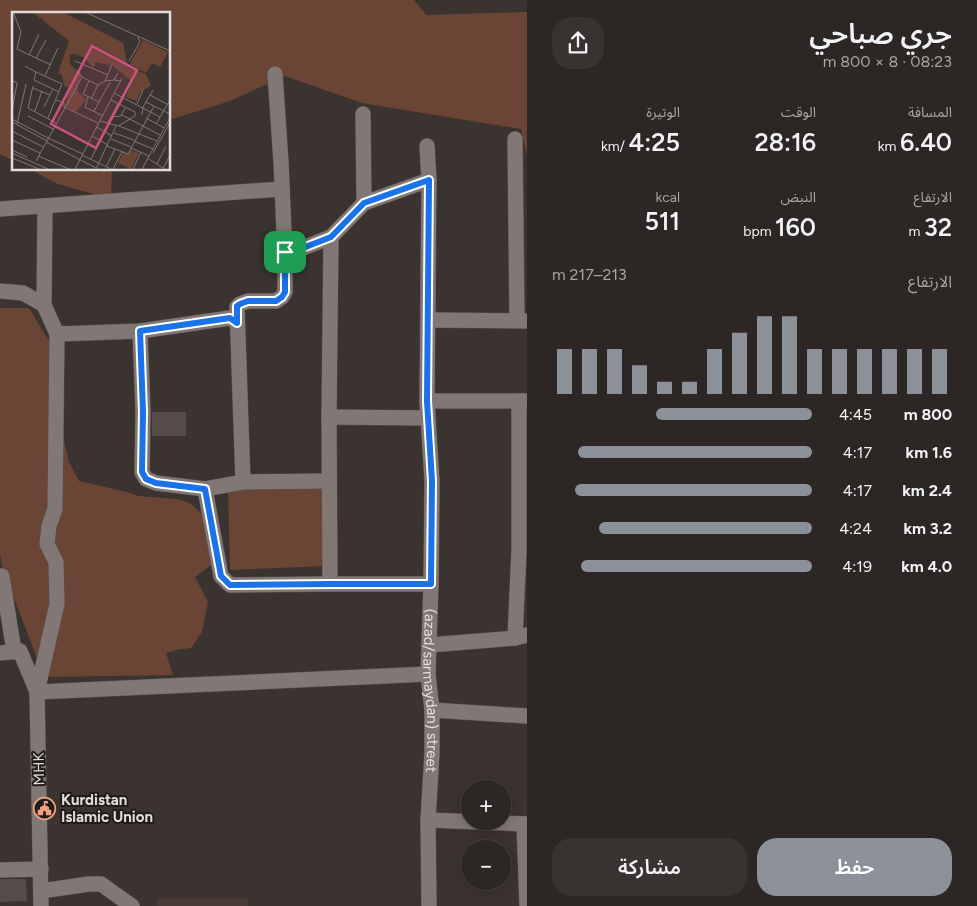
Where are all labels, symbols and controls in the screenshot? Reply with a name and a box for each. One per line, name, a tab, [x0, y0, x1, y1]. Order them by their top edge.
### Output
inset map	[12, 12, 170, 170]
text: جري صباحي	[809, 16, 952, 50]
button: share	[552, 17, 604, 69]
text: 08:23 · 8 × 800 m	[823, 52, 952, 71]
text: الوتيرة	[646, 104, 680, 121]
text: الوقت	[781, 104, 816, 121]
text: المسافة	[908, 104, 952, 121]
text: 4:25	[629, 127, 680, 157]
text: 28:16	[755, 127, 816, 157]
text: 6.40	[900, 127, 952, 157]
text: /km	[601, 138, 629, 155]
text: km	[878, 138, 900, 155]
text: kcal	[656, 189, 680, 206]
text: النبض	[780, 189, 816, 206]
text: الارتفاع	[914, 189, 952, 206]
text: 511	[645, 206, 680, 236]
text: 160	[775, 212, 816, 242]
text: 32	[924, 212, 952, 242]
text: bpm	[743, 223, 775, 240]
text: m	[909, 223, 924, 240]
pin	[264, 231, 306, 273]
icon: arrive	[271, 238, 299, 266]
text: 213–217 m	[552, 265, 627, 284]
text: الارتفاع	[908, 272, 952, 291]
text: 4:45	[839, 405, 872, 424]
text: 800 m	[904, 405, 952, 424]
text: 4:17	[843, 443, 872, 462]
text: 1.6 km	[906, 443, 952, 462]
text: 4:17	[843, 481, 872, 500]
text: 2.4 km	[902, 481, 952, 500]
text: 4:24	[839, 519, 872, 538]
text: 3.2 km	[903, 519, 952, 538]
text: 4:19	[842, 557, 872, 576]
text: 4.0 km	[901, 557, 952, 576]
street label: (azad/sarmaydan) street	[419, 608, 441, 773]
street label: MHK	[30, 751, 48, 786]
map controls	[461, 780, 511, 890]
button: +	[461, 780, 511, 830]
place label: Kurdistan Islamic Union	[61, 791, 153, 826]
public building icon: Kurdistan Islamic Union	[33, 797, 57, 821]
button: مشاركة	[552, 838, 747, 896]
button: حفظ	[757, 838, 952, 896]
button: −	[461, 840, 511, 890]

